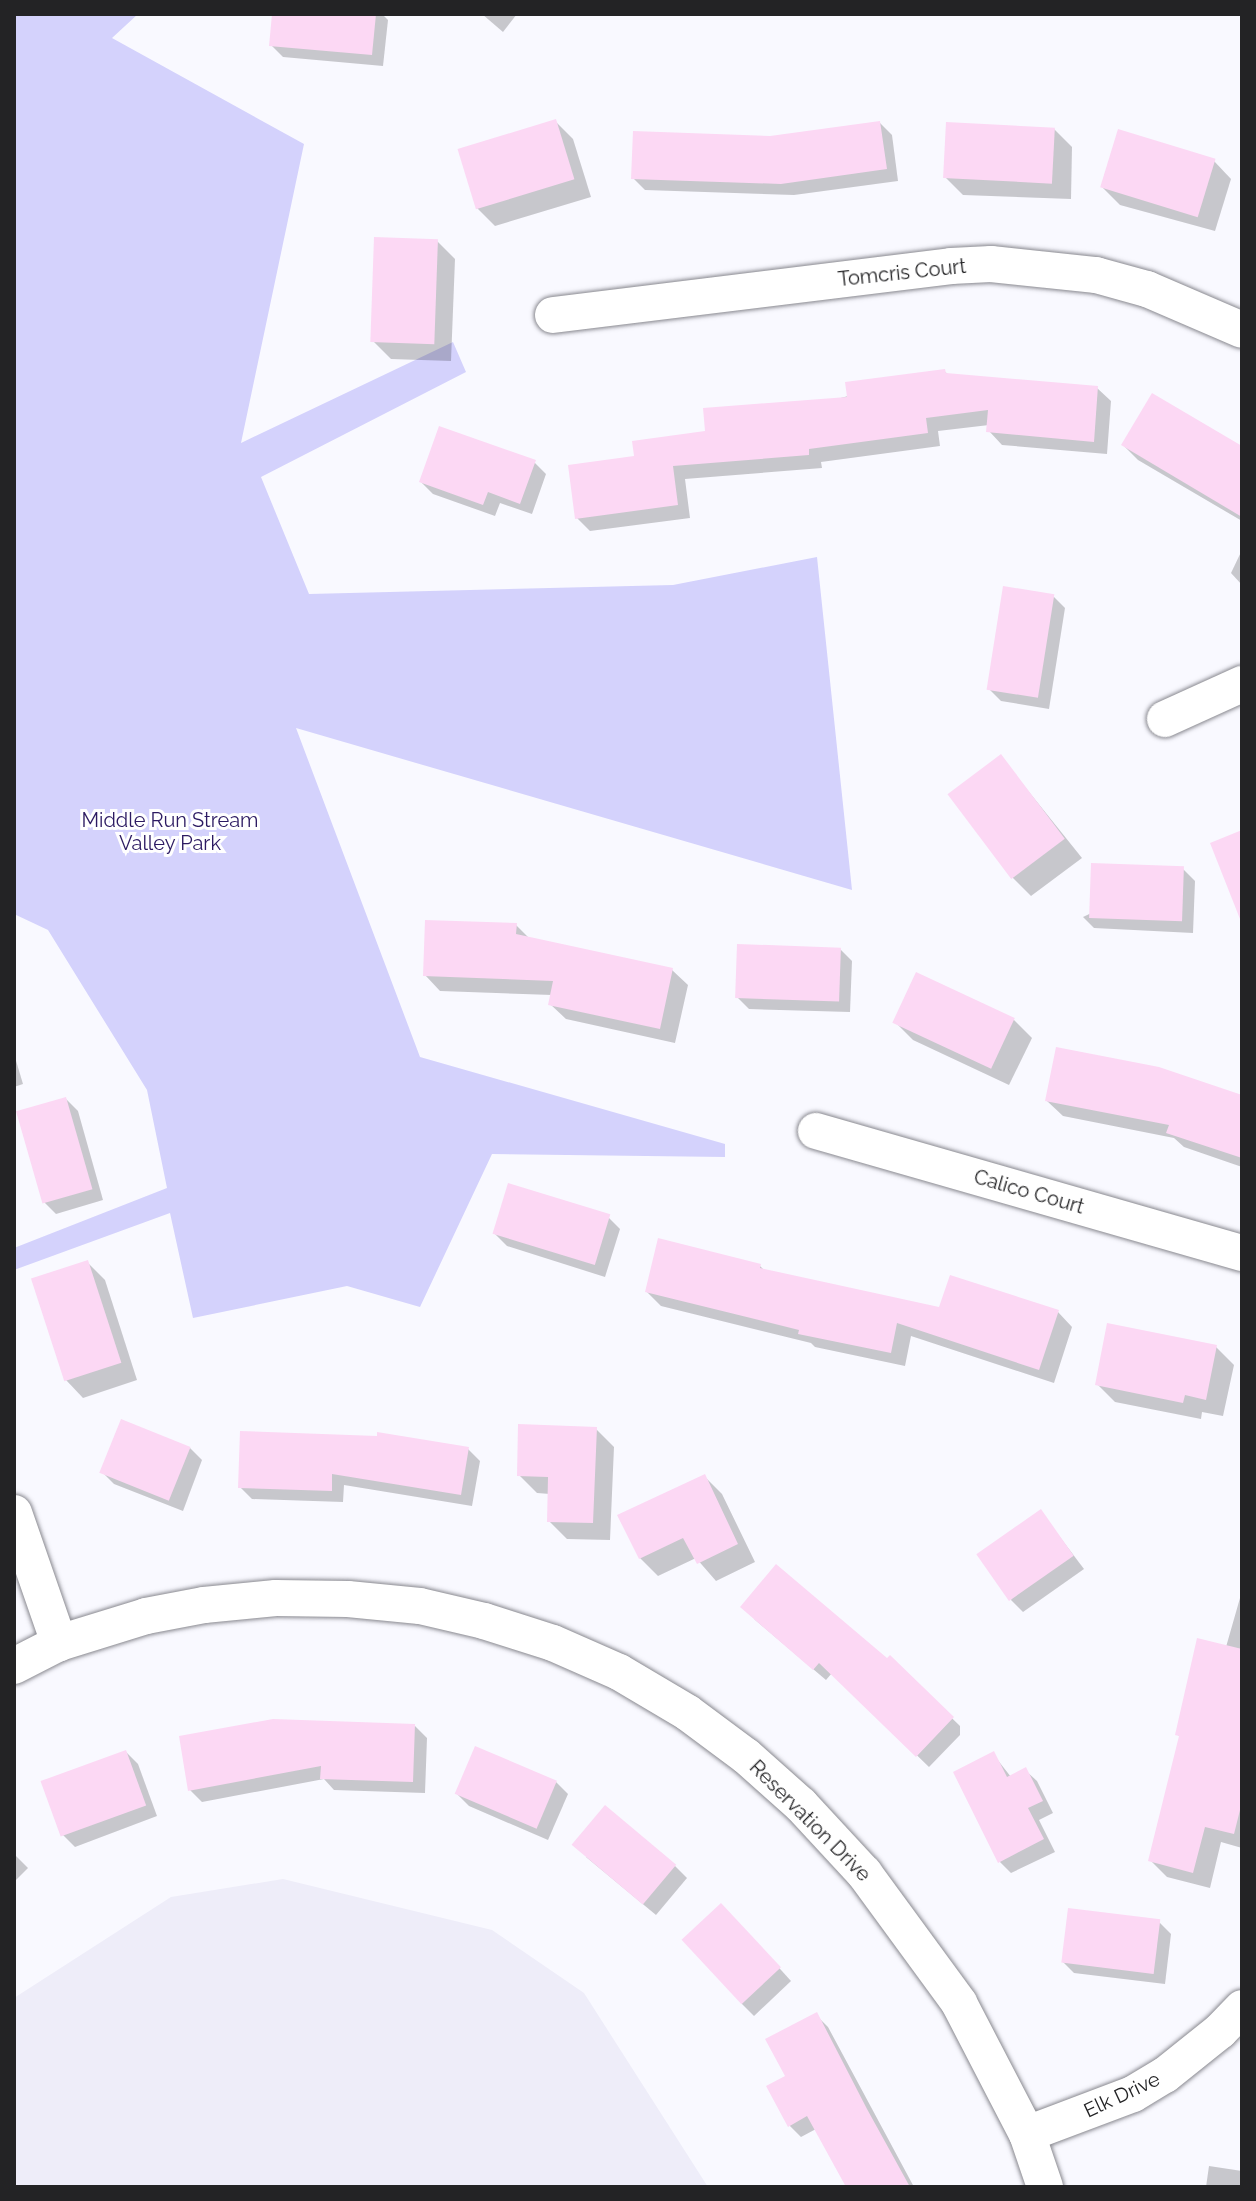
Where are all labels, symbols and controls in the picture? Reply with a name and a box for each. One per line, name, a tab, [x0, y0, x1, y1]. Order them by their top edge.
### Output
street label: Tomcris Court	[837, 254, 967, 292]
park label: Middle Run Stream Valley Park	[82, 809, 258, 856]
street label: Calico Court	[971, 1165, 1087, 1219]
street label: Reservation Drive	[744, 1755, 876, 1887]
street label: Elk Drive	[1080, 2067, 1164, 2123]

